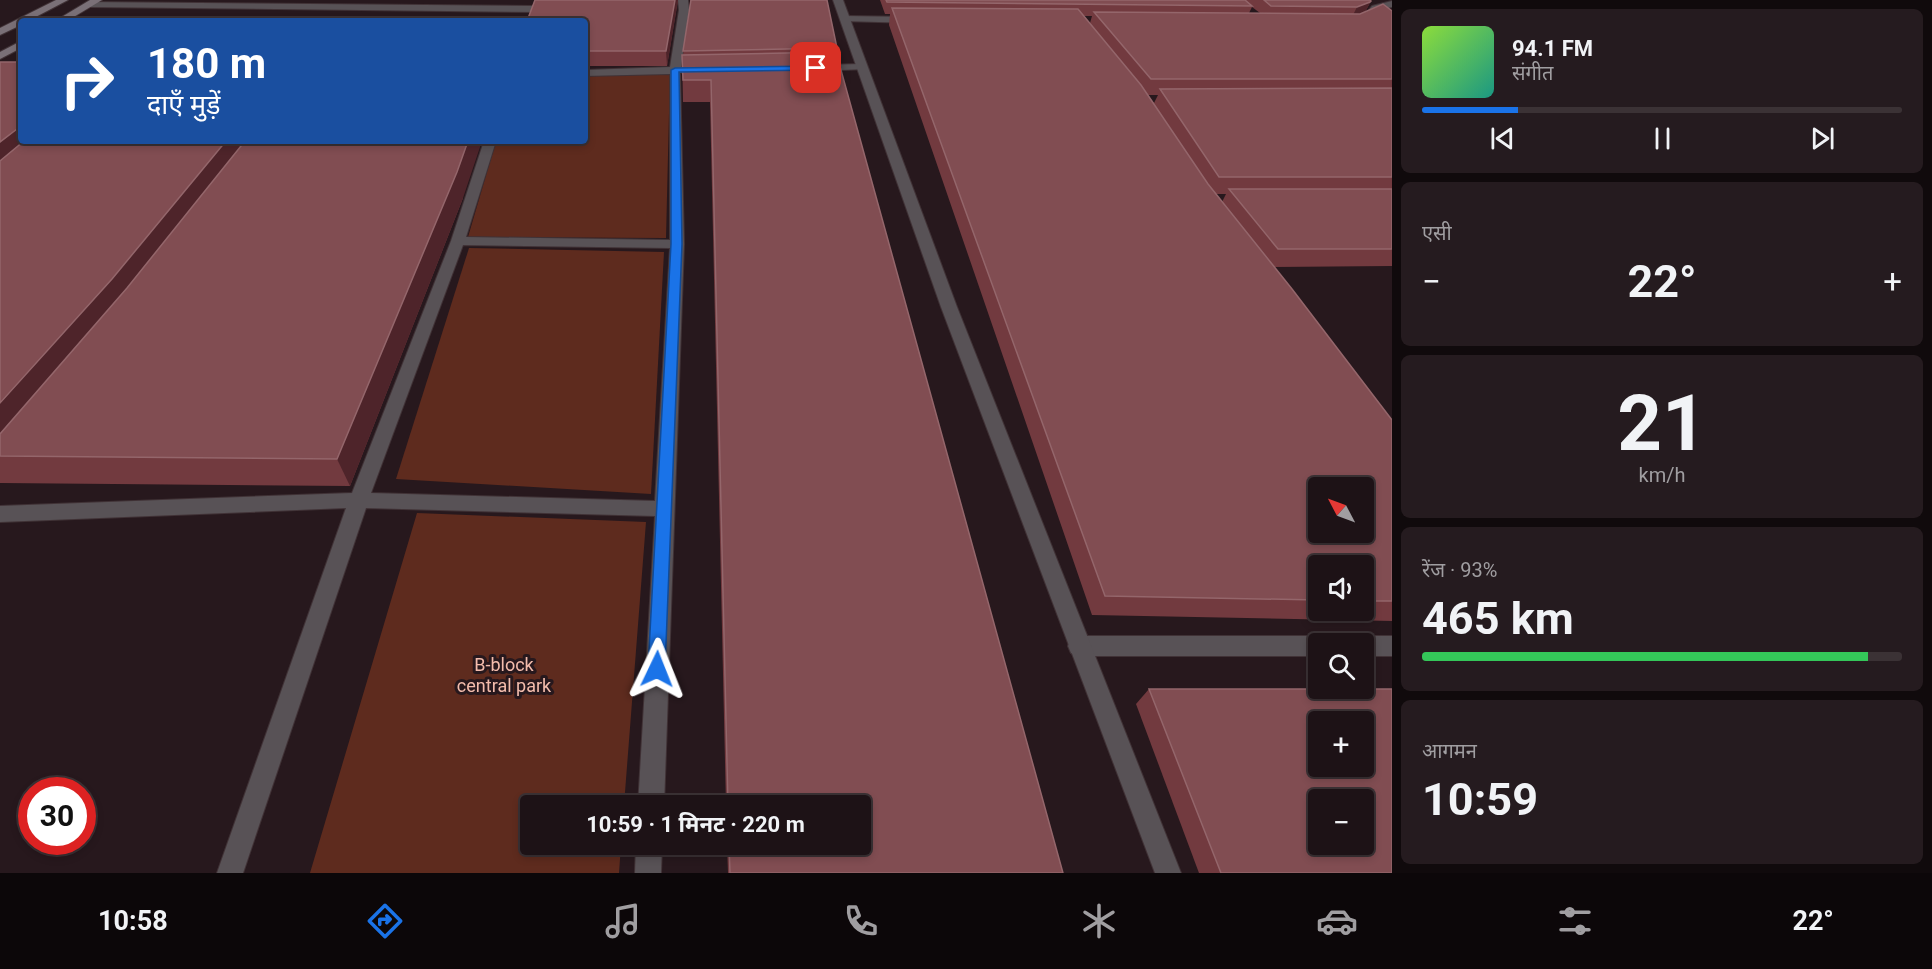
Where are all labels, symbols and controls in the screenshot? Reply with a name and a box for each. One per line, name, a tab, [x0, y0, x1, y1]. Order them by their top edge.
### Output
text: 94.1 FM	[1512, 36, 1593, 61]
text: 180 m	[147, 39, 266, 88]
icon: right	[48, 42, 126, 120]
pin	[790, 42, 841, 93]
icon: arrive	[799, 51, 832, 84]
text: संगीत	[1512, 61, 1553, 85]
text: दाएँ मुड़ें	[147, 89, 221, 121]
icon: previous	[1486, 122, 1519, 155]
icon: pause	[1646, 122, 1679, 155]
icon: next	[1806, 122, 1839, 155]
text: एसी	[1422, 221, 1452, 245]
text: 22°	[1627, 255, 1697, 308]
text: −	[1422, 262, 1441, 301]
text: +	[1883, 262, 1902, 301]
text: 21	[1617, 378, 1707, 469]
text: km/h	[1639, 463, 1685, 487]
north arrow	[1308, 477, 1374, 543]
map controls	[1308, 477, 1374, 855]
button: sound	[1308, 555, 1374, 621]
text: रेंज · 93%	[1422, 558, 1497, 582]
text: 465 km	[1422, 592, 1574, 645]
button: search	[1308, 633, 1374, 699]
position arrow	[625, 637, 689, 701]
park label: B-block central park	[457, 654, 552, 696]
button: +	[1308, 711, 1374, 777]
text: आगमन	[1422, 739, 1477, 763]
text: 10:59	[1422, 773, 1538, 826]
speed limit sign: 30	[18, 777, 96, 855]
button: −	[1308, 789, 1374, 855]
text: 10:59 · 1 मिनट · 220 m	[586, 812, 805, 837]
icon: directions	[364, 900, 406, 942]
icon: music	[602, 900, 644, 942]
icon: phone	[840, 900, 882, 942]
icon: climate	[1078, 900, 1120, 942]
icon: car	[1316, 900, 1358, 942]
icon: filters	[1554, 900, 1596, 942]
text: 10:58	[98, 905, 168, 937]
text: 22°	[1792, 905, 1834, 937]

